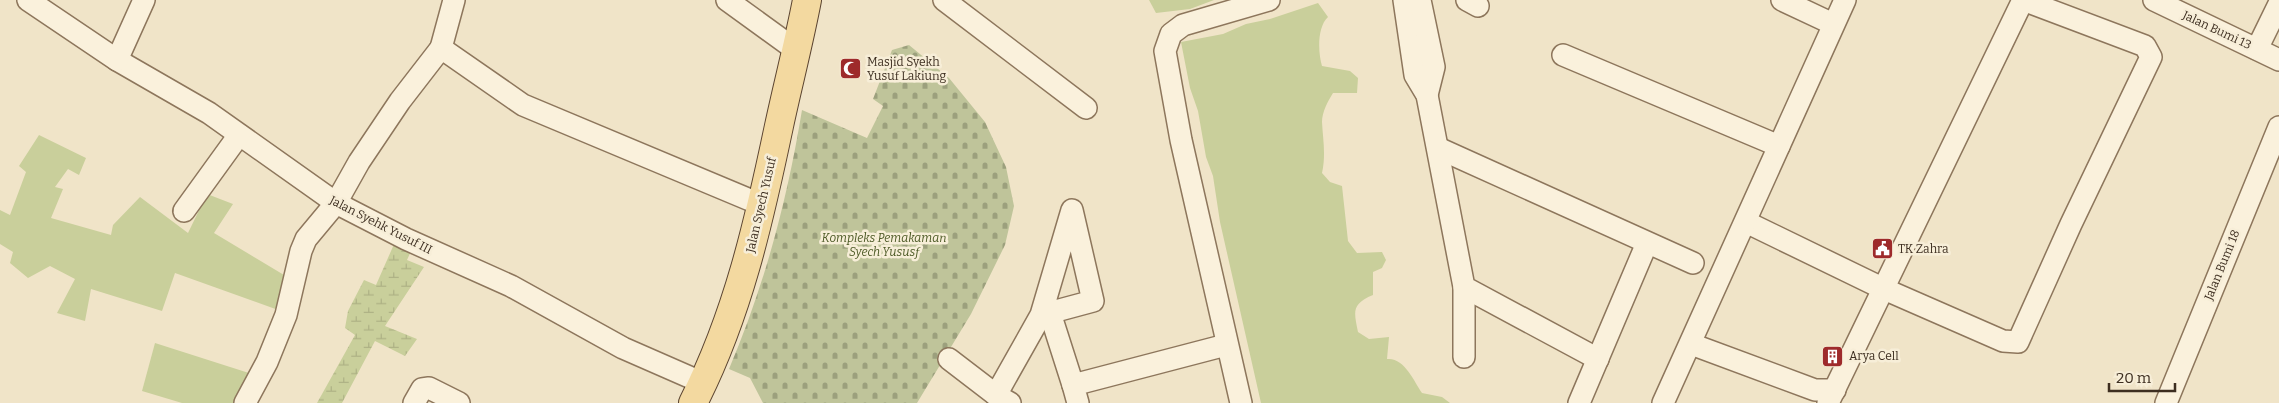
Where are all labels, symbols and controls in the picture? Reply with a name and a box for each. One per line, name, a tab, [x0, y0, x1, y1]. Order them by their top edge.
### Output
street label: Jalan Bumi 13	[2179, 8, 2254, 52]
place label: Masjid Syekh Yusuf Lakiung	[867, 55, 947, 83]
mosque icon: Masjid Syekh Yusuf Lakiung	[839, 57, 863, 81]
street label: Jalan Syech Yusuf	[743, 155, 779, 255]
street label: Jalan Syehk Yusuf III	[326, 193, 435, 257]
street label: Jalan Bumi 18	[2201, 228, 2242, 303]
park label: Kompleks Pemakaman Syech Yususf	[821, 231, 947, 259]
public building icon: TK Zahra	[1870, 237, 1894, 261]
place label: TK Zahra	[1898, 242, 1949, 256]
building icon: Arya Cell	[1821, 344, 1845, 368]
place label: Arya Cell	[1849, 349, 1899, 363]
scale bar	[2109, 360, 2175, 392]
text: 20 m	[2116, 369, 2152, 387]

